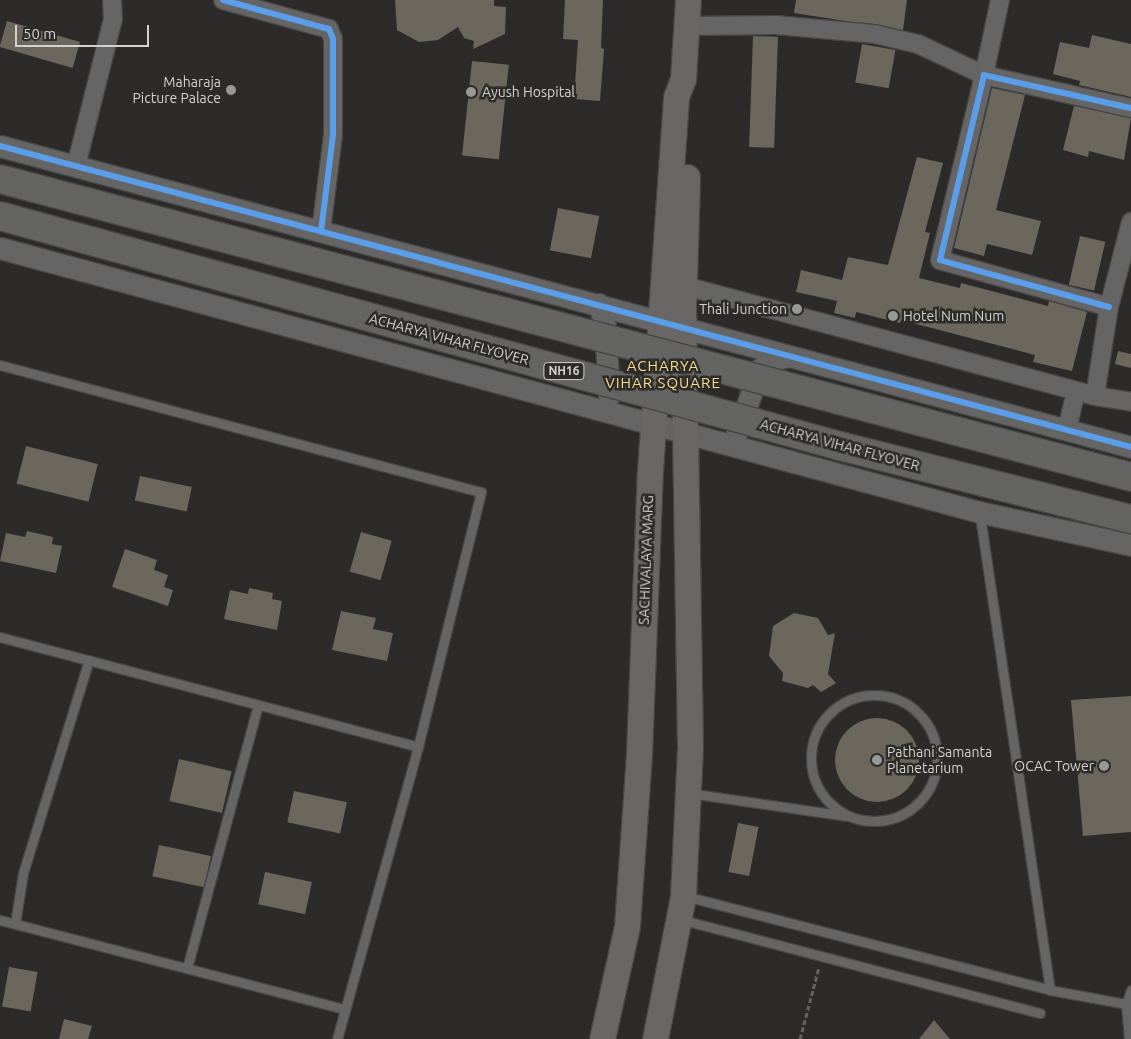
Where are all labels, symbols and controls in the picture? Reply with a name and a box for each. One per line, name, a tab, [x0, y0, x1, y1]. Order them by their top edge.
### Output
scale bar	[18, 15, 151, 47]
text: 50 m	[23, 25, 56, 42]
place label: Maharaja Picture Palace	[132, 74, 221, 106]
marker: Maharaja Picture Palace	[225, 84, 237, 96]
place label: Ayush Hospital	[482, 84, 575, 100]
marker: Ayush Hospital	[464, 85, 478, 99]
place label: Thali Junction	[699, 301, 787, 317]
marker: Thali Junction	[791, 303, 803, 315]
place label: Hotel Num Num	[903, 308, 1004, 324]
street label: ACHARYA VIHAR FLYOVER	[367, 310, 531, 368]
marker: Hotel Num Num	[887, 310, 899, 322]
district label: ACHARYA VIHAR SQUARE	[604, 356, 722, 391]
road number: NH16	[543, 362, 585, 381]
street label: ACHARYA VIHAR FLYOVER	[758, 416, 922, 474]
street label: SACHIVALAYA MARG	[635, 495, 657, 625]
place label: Pathani Samanta Planetarium	[887, 744, 992, 776]
marker: Pathani Samanta Planetarium	[871, 754, 883, 766]
place label: OCAC Tower	[1014, 758, 1094, 774]
marker: OCAC Tower	[1098, 760, 1110, 772]

